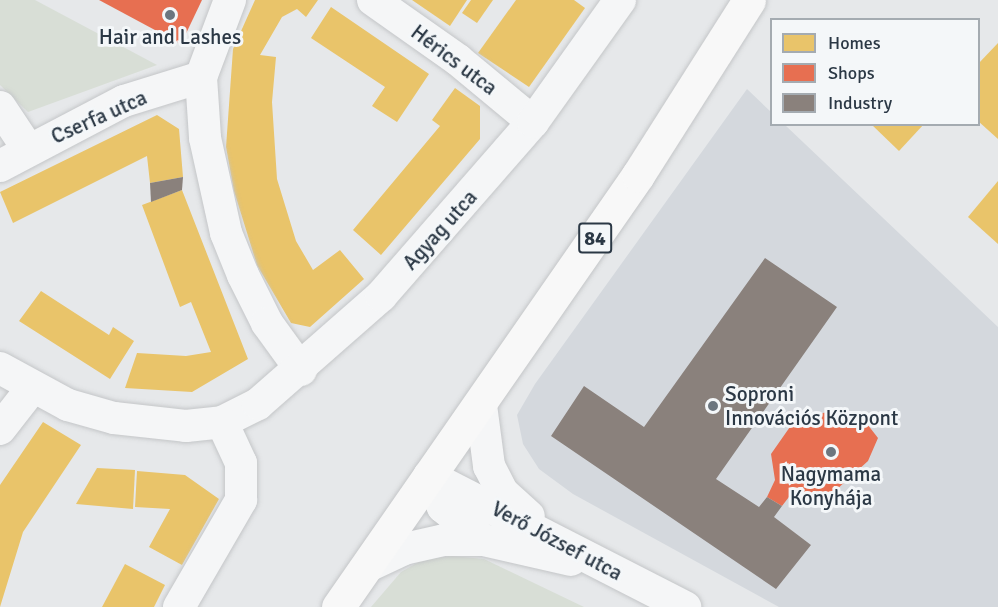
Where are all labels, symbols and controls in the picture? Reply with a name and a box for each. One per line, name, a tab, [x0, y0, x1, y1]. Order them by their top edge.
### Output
marker: Hair and Lashes	[163, 8, 177, 22]
legend	[770, 18, 980, 126]
street label: Hérics utca	[406, 19, 502, 101]
place label: Hair and Lashes	[99, 24, 241, 50]
text: Homes	[828, 32, 881, 54]
text: Shops	[828, 62, 875, 84]
street label: Cserfa utca	[47, 85, 151, 149]
text: Industry	[828, 92, 892, 114]
street label: Agyag utca	[398, 185, 482, 275]
road number: 84	[577, 221, 613, 255]
place label: Soproni Innovációs Központ	[725, 381, 898, 431]
marker: Soproni Innovációs Központ	[706, 399, 720, 413]
marker: Nagymama Konyhája	[824, 445, 838, 459]
place label: Nagymama Konyhája	[781, 461, 881, 511]
street label: Verő József utca	[487, 496, 627, 586]

